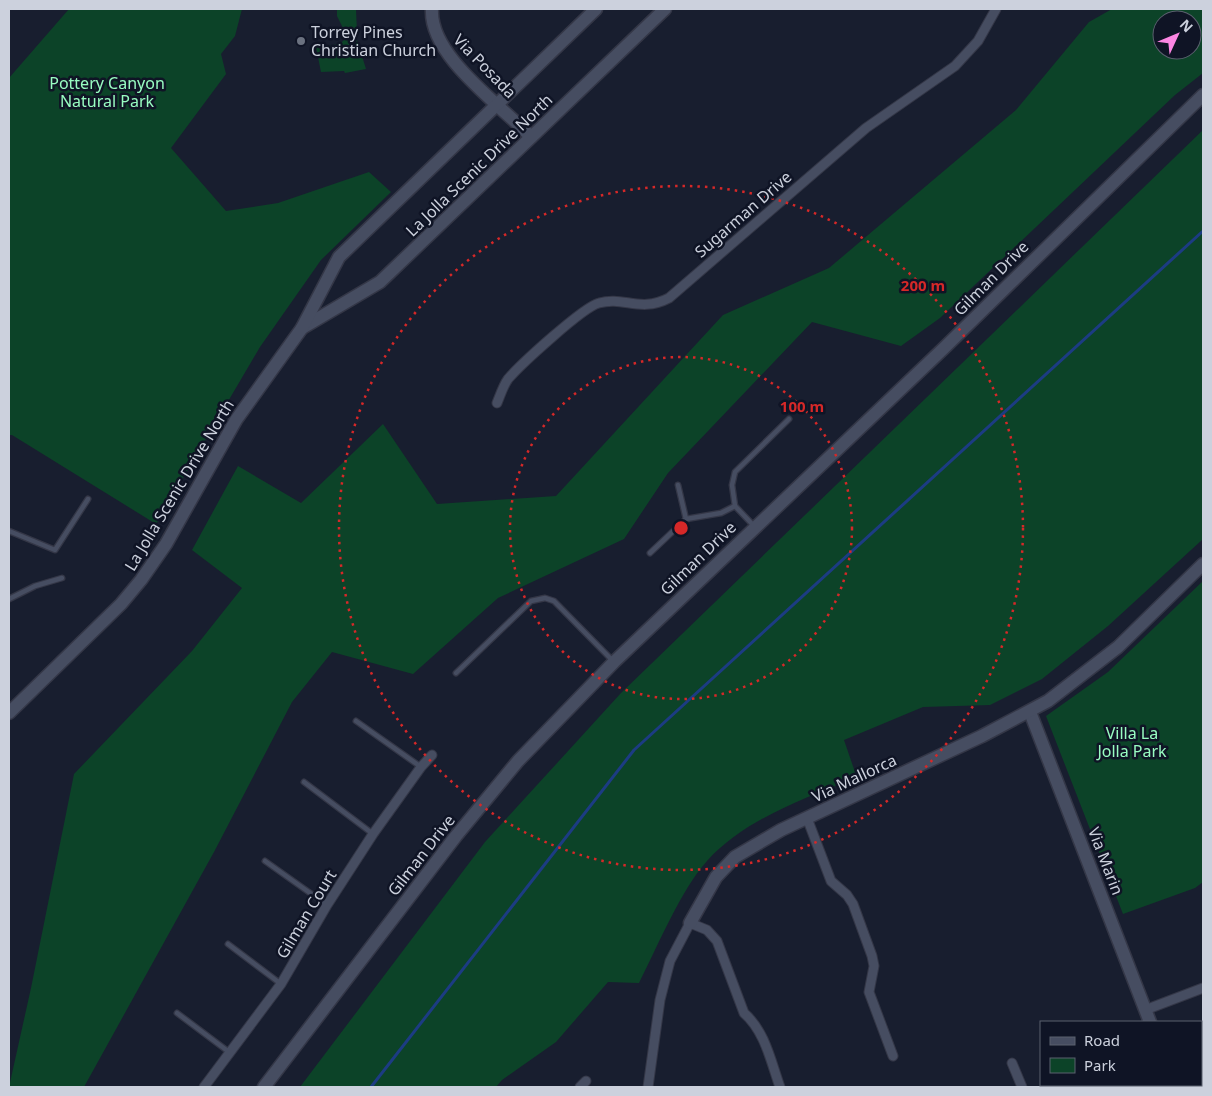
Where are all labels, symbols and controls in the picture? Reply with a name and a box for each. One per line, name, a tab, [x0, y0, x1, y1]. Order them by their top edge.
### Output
north arrow	[1152, 10, 1202, 60]
text: N	[1176, 15, 1198, 36]
place label: Torrey Pines Christian Church	[311, 21, 436, 61]
street label: Via Posada	[449, 29, 521, 103]
marker: Torrey Pines Christian Church	[295, 35, 307, 47]
park label: Pottery Canyon Natural Park	[49, 72, 165, 112]
street label: La Jolla Scenic Drive North	[401, 89, 557, 241]
street label: Sugarman Drive	[690, 166, 796, 262]
street label: Gilman Drive	[949, 236, 1033, 320]
text: 200 m	[901, 275, 945, 295]
street label: La Jolla Scenic Drive North	[119, 395, 239, 575]
text: 100 m	[780, 396, 824, 416]
street label: Gilman Drive	[655, 516, 741, 600]
centre of rings	[672, 519, 690, 537]
park label: Villa La Jolla Park	[1095, 722, 1167, 762]
street label: Via Mallorca	[808, 749, 900, 807]
street label: Gilman Drive	[382, 810, 460, 900]
street label: Via Marin	[1083, 824, 1129, 898]
street label: Gilman Court	[271, 865, 341, 963]
legend	[1040, 1021, 1202, 1086]
text: Road	[1084, 1030, 1120, 1050]
text: Park	[1084, 1055, 1116, 1075]

